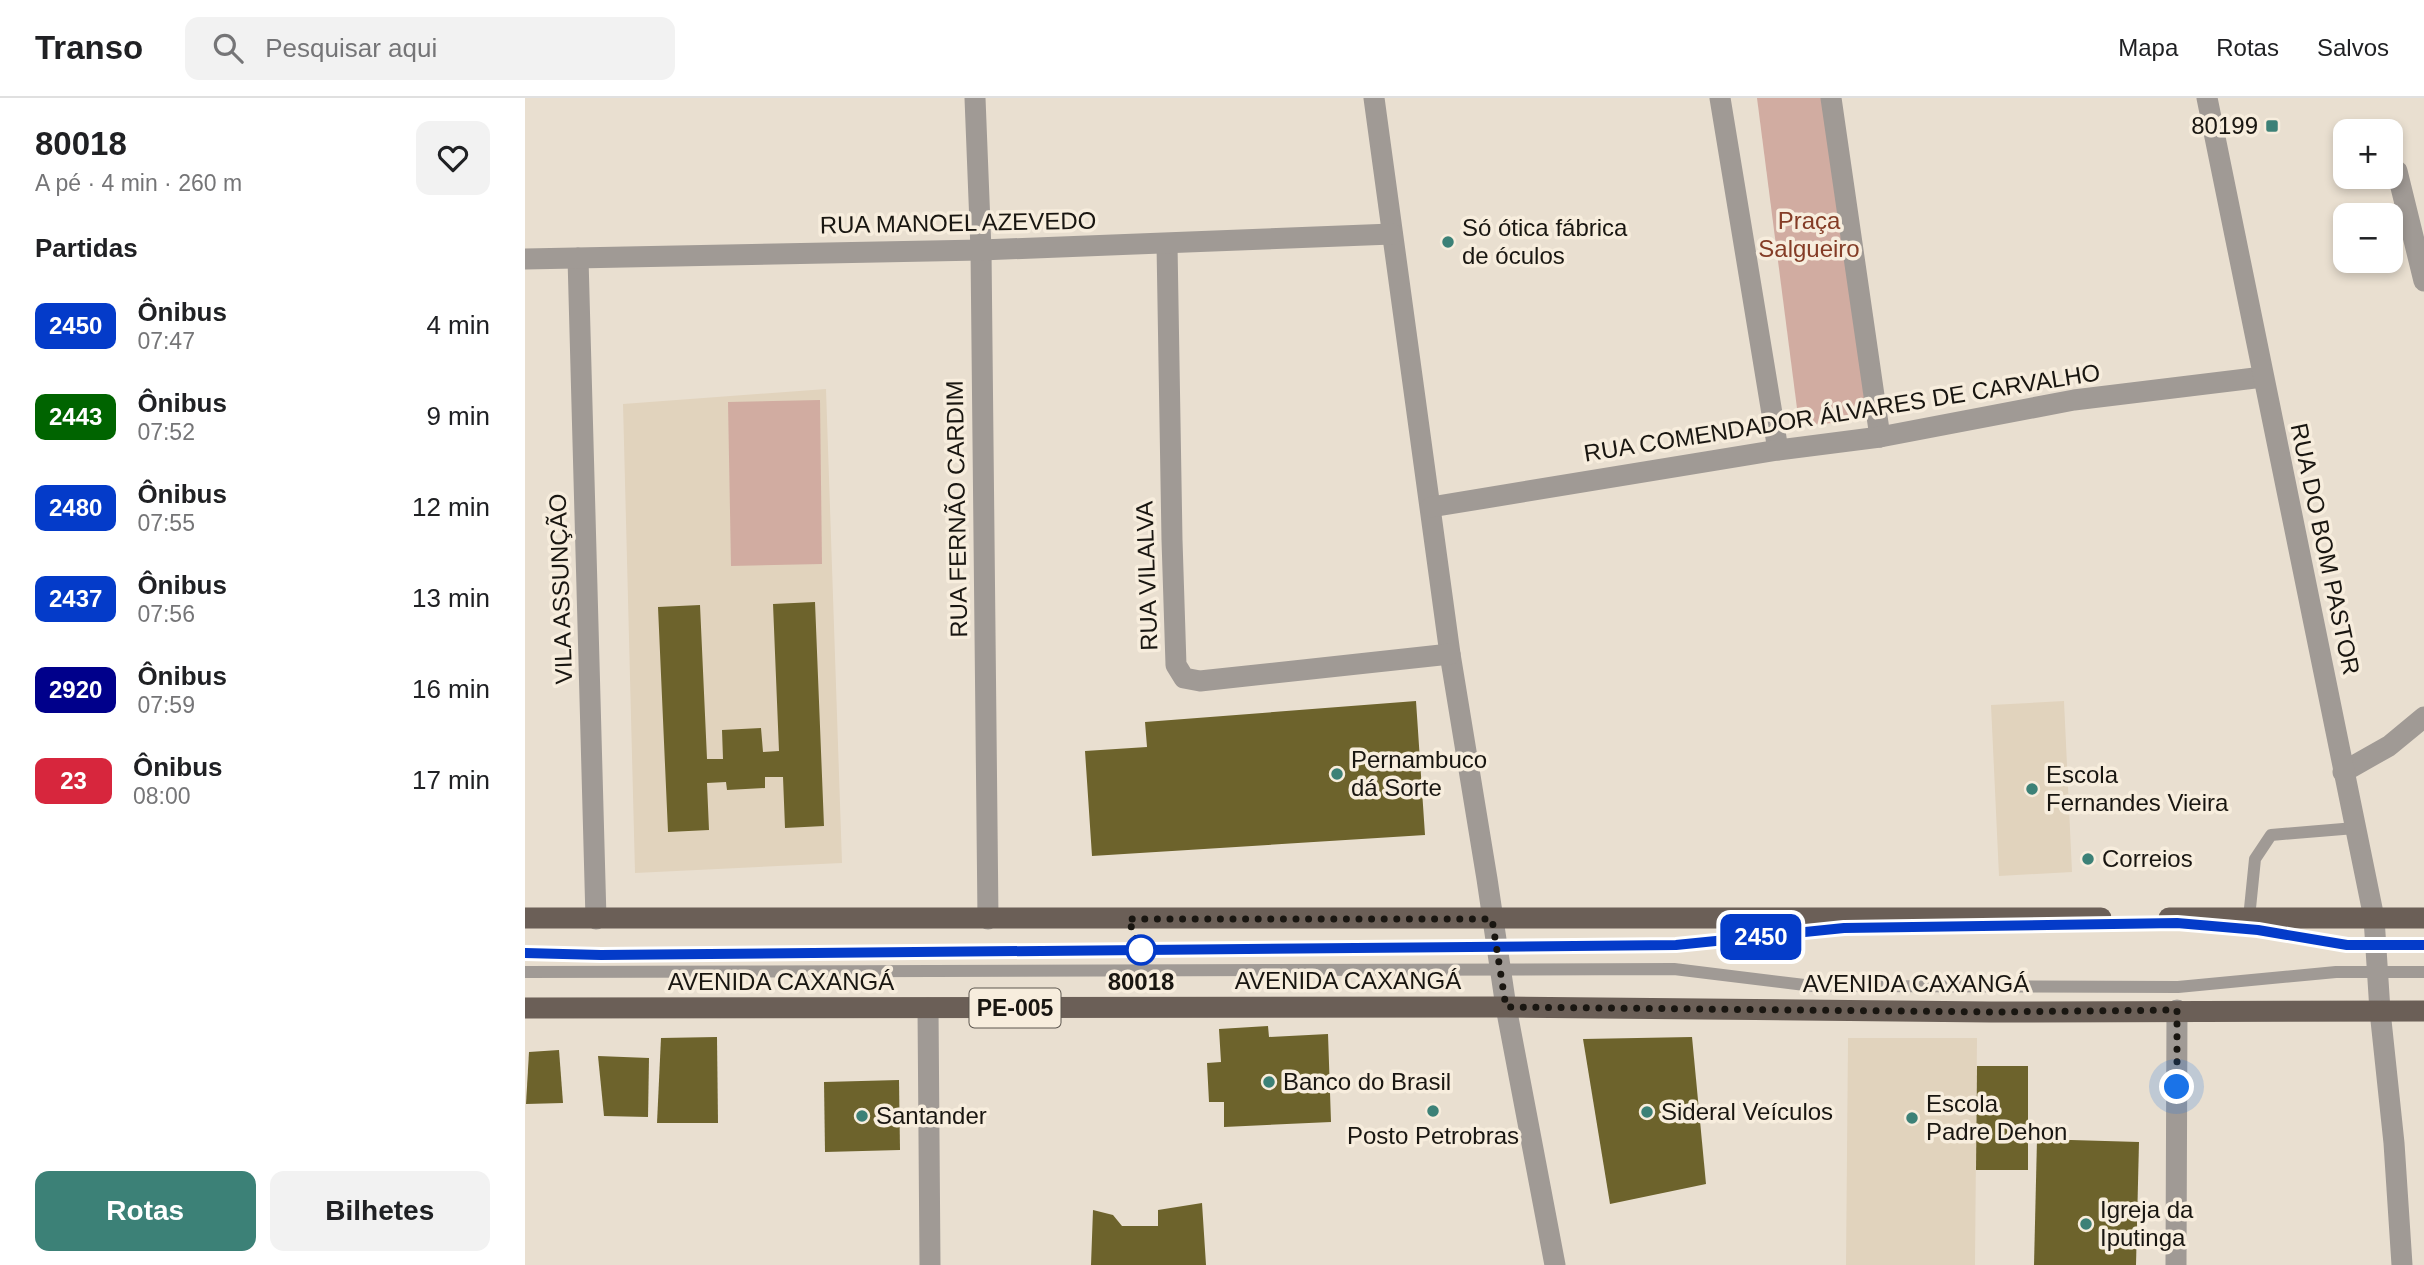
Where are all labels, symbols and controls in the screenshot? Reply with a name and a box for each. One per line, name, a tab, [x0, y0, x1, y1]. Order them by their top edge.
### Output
search box	[185, 17, 675, 80]
text: Transo	[35, 29, 143, 66]
icon: search	[209, 29, 247, 67]
text: Pesquisar aqui	[265, 33, 437, 63]
text: Mapa	[2118, 34, 2178, 61]
text: Rotas	[2216, 34, 2279, 61]
text: Salvos	[2317, 34, 2389, 61]
place label: 80199	[2191, 112, 2258, 139]
marker: 80199	[2264, 118, 2280, 134]
map controls	[2333, 119, 2403, 273]
button: +	[2333, 119, 2403, 189]
button: heart	[416, 121, 490, 195]
text: 80018	[35, 125, 127, 162]
text: A pé · 4 min · 260 m	[35, 170, 242, 196]
button: −	[2333, 203, 2403, 273]
street label: RUA MANOEL AZEVEDO	[820, 207, 1096, 238]
park label: Praça Salgueiro	[1758, 207, 1860, 262]
place label: Só ótica fábrica de óculos	[1462, 214, 1628, 269]
text: Partidas	[35, 233, 138, 263]
marker: Só ótica fábrica de óculos	[1440, 234, 1456, 250]
text: Ônibus	[137, 297, 227, 327]
text: 4 min	[426, 310, 490, 340]
text: 2450	[49, 312, 102, 339]
text: 07:47	[137, 328, 195, 354]
street label: RUA COMENDADOR ÁLVARES DE CARVALHO	[1582, 358, 2102, 467]
street label: RUA FERNÃO CARDIM	[941, 380, 972, 638]
text: Ônibus	[137, 388, 227, 418]
text: 9 min	[426, 401, 490, 431]
text: 2443	[49, 403, 102, 430]
text: 07:52	[137, 419, 195, 445]
street label: RUA DO BOM PASTOR	[2286, 421, 2365, 677]
text: Ônibus	[137, 479, 227, 509]
text: 12 min	[412, 492, 490, 522]
street label: VILA ASSUNÇÃO	[544, 493, 577, 685]
text: 2480	[49, 494, 102, 521]
street label: RUA VILALVA	[1130, 501, 1163, 651]
text: 07:55	[137, 510, 195, 536]
text: Ônibus	[137, 570, 227, 600]
text: 13 min	[412, 583, 490, 613]
text: 2437	[49, 585, 102, 612]
text: 07:56	[137, 601, 195, 627]
text: Ônibus	[137, 661, 227, 691]
text: 16 min	[412, 674, 490, 704]
text: 2920	[49, 676, 102, 703]
text: 07:59	[137, 692, 195, 718]
place label: Pernambuco dá Sorte	[1351, 746, 1487, 801]
text: Ônibus	[133, 752, 223, 782]
place label: Escola Fernandes Vieira	[2046, 761, 2229, 816]
text: 17 min	[412, 765, 490, 795]
marker: Pernambuco dá Sorte	[1329, 766, 1345, 782]
text: 23	[60, 767, 87, 794]
marker: Escola Fernandes Vieira	[2024, 781, 2040, 797]
text: 08:00	[133, 783, 191, 809]
place label: Correios	[2102, 845, 2193, 872]
marker: Correios	[2080, 851, 2096, 867]
line badge: 2450	[1712, 914, 1810, 960]
text: 2450	[1734, 923, 1788, 950]
marker: 80018	[1126, 935, 1156, 965]
street label: AVENIDA CAXANGÁ	[1235, 967, 1461, 994]
street label: AVENIDA CAXANGÁ	[668, 968, 894, 995]
place label: 80018	[1108, 968, 1174, 995]
street label: AVENIDA CAXANGÁ	[1803, 970, 2029, 997]
road number: PE-005	[969, 988, 1061, 1028]
place label: Banco do Brasil	[1283, 1068, 1451, 1095]
your location	[2159, 1069, 2194, 1104]
marker: Banco do Brasil	[1261, 1074, 1277, 1090]
place label: Escola Padre Dehon	[1926, 1090, 2067, 1145]
place label: Sideral Veículos	[1661, 1098, 1833, 1125]
place label: Santander	[876, 1102, 987, 1129]
marker: Posto Petrobras	[1425, 1103, 1441, 1119]
marker: Sideral Veículos	[1639, 1104, 1655, 1120]
marker: Santander	[854, 1108, 870, 1124]
marker: Escola Padre Dehon	[1904, 1110, 1920, 1126]
place label: Posto Petrobras	[1347, 1122, 1519, 1149]
button: Rotas	[35, 1171, 256, 1251]
button: Bilhetes	[270, 1171, 490, 1251]
place label: Igreja da Iputinga	[2100, 1196, 2194, 1251]
marker: Igreja da Iputinga	[2078, 1216, 2094, 1232]

